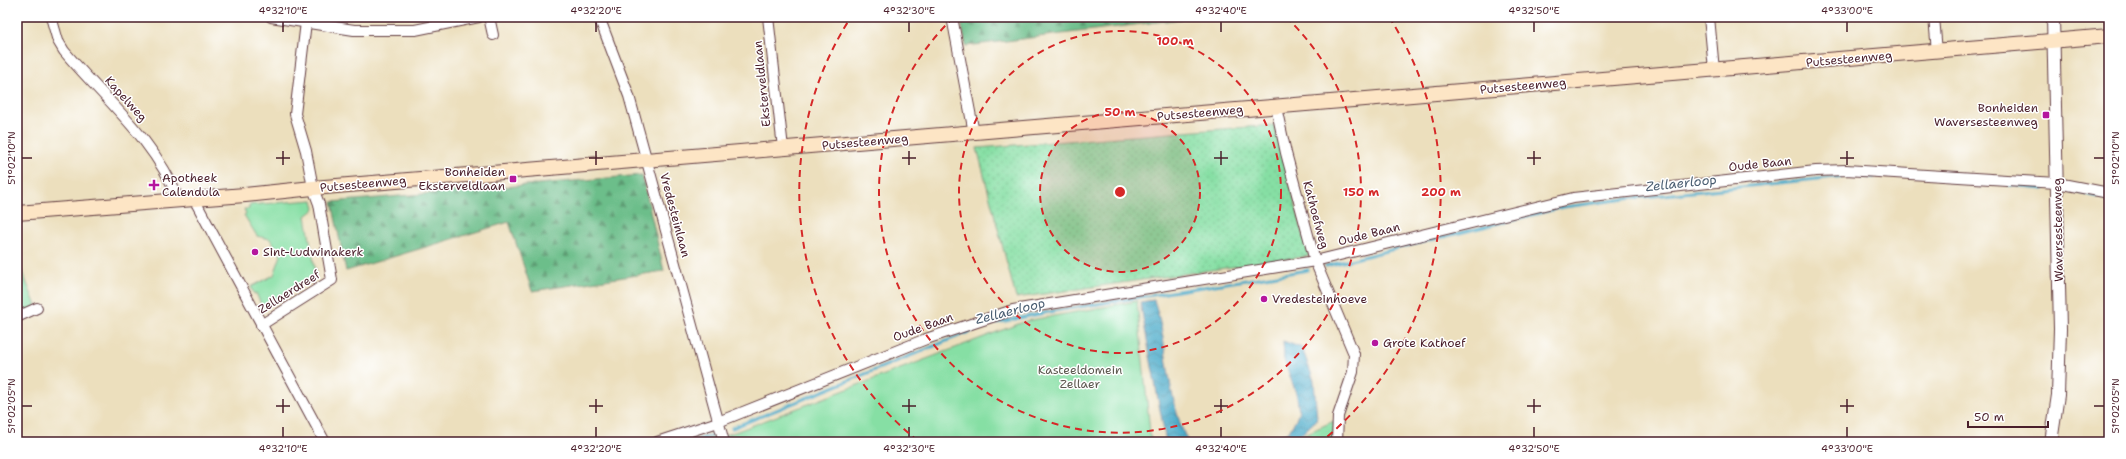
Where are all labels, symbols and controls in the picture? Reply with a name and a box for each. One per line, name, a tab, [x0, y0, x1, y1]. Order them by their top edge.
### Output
text: 4°32'10"E	[258, 4, 308, 17]
text: 4°32'20"E	[570, 4, 622, 17]
text: 4°32'30"E	[883, 4, 935, 17]
text: 4°32'40"E	[1195, 4, 1247, 17]
text: 4°32'50"E	[1508, 4, 1560, 17]
text: 4°33'00"E	[1821, 4, 1873, 17]
text: 100 m	[1157, 33, 1194, 49]
street label: Eksterveldlaan	[750, 40, 774, 128]
street label: Putsesteenweg	[1805, 47, 1893, 71]
street label: Kapelweg	[101, 73, 151, 125]
street label: Putsesteenweg	[1479, 74, 1567, 98]
place label: Bonheiden Waversesteenweg	[1934, 100, 2038, 130]
street label: Putsesteenweg	[1156, 101, 1244, 125]
text: 50 m	[1105, 104, 1136, 120]
marker: Bonheiden Waversesteenweg	[2041, 110, 2051, 120]
street label: Putsesteenweg	[821, 130, 909, 154]
text: 51°02'10"N	[5, 131, 18, 185]
text: 51°02'10"N	[2109, 131, 2122, 185]
street label: Oude Baan	[1728, 153, 1792, 175]
place label: Bonheiden Eksterveldlaan	[418, 164, 505, 194]
place label: Apotheek Calendula	[162, 170, 220, 200]
street label: Vredesteinlaan	[656, 171, 694, 259]
water label: Zellaerloop	[1645, 171, 1717, 195]
street label: Putsesteenweg	[319, 172, 407, 196]
marker: Bonheiden Eksterveldlaan	[508, 174, 518, 184]
street label: Waversesteenweg	[2049, 178, 2067, 282]
street label: Kathoefweg	[1299, 179, 1333, 251]
marker: Apotheek Calendula	[149, 180, 159, 190]
text: 150 m	[1343, 184, 1379, 200]
text: 200 m	[1421, 184, 1461, 200]
centre of rings	[1113, 185, 1127, 199]
street label: Oude Baan	[1336, 219, 1402, 249]
place label: Sint-Ludwinakerk	[263, 244, 363, 260]
marker: Sint-Ludwinakerk	[250, 247, 260, 257]
street label: Zellaerdreef	[255, 266, 324, 317]
place label: Vredesteinhoeve	[1272, 291, 1367, 307]
water label: Zellaerloop	[973, 294, 1047, 328]
marker: Vredesteinhoeve	[1259, 294, 1269, 304]
street label: Oude Baan	[891, 309, 955, 345]
place label: Grote Kathoef	[1383, 335, 1466, 351]
marker: Grote Kathoef	[1370, 338, 1380, 348]
park label: Kasteeldomein Zellaer	[1038, 362, 1122, 392]
text: 51°02'05"N	[5, 378, 18, 434]
text: 51°02'05"N	[2109, 378, 2122, 434]
scale bar	[1968, 403, 2048, 429]
text: 50 m	[1974, 409, 2004, 425]
text: 4°32'10"E	[258, 442, 308, 455]
text: 4°32'20"E	[570, 442, 622, 455]
text: 4°32'30"E	[883, 442, 935, 455]
text: 4°32'40"E	[1195, 442, 1247, 455]
text: 4°32'50"E	[1508, 442, 1560, 455]
text: 4°33'00"E	[1821, 442, 1873, 455]

